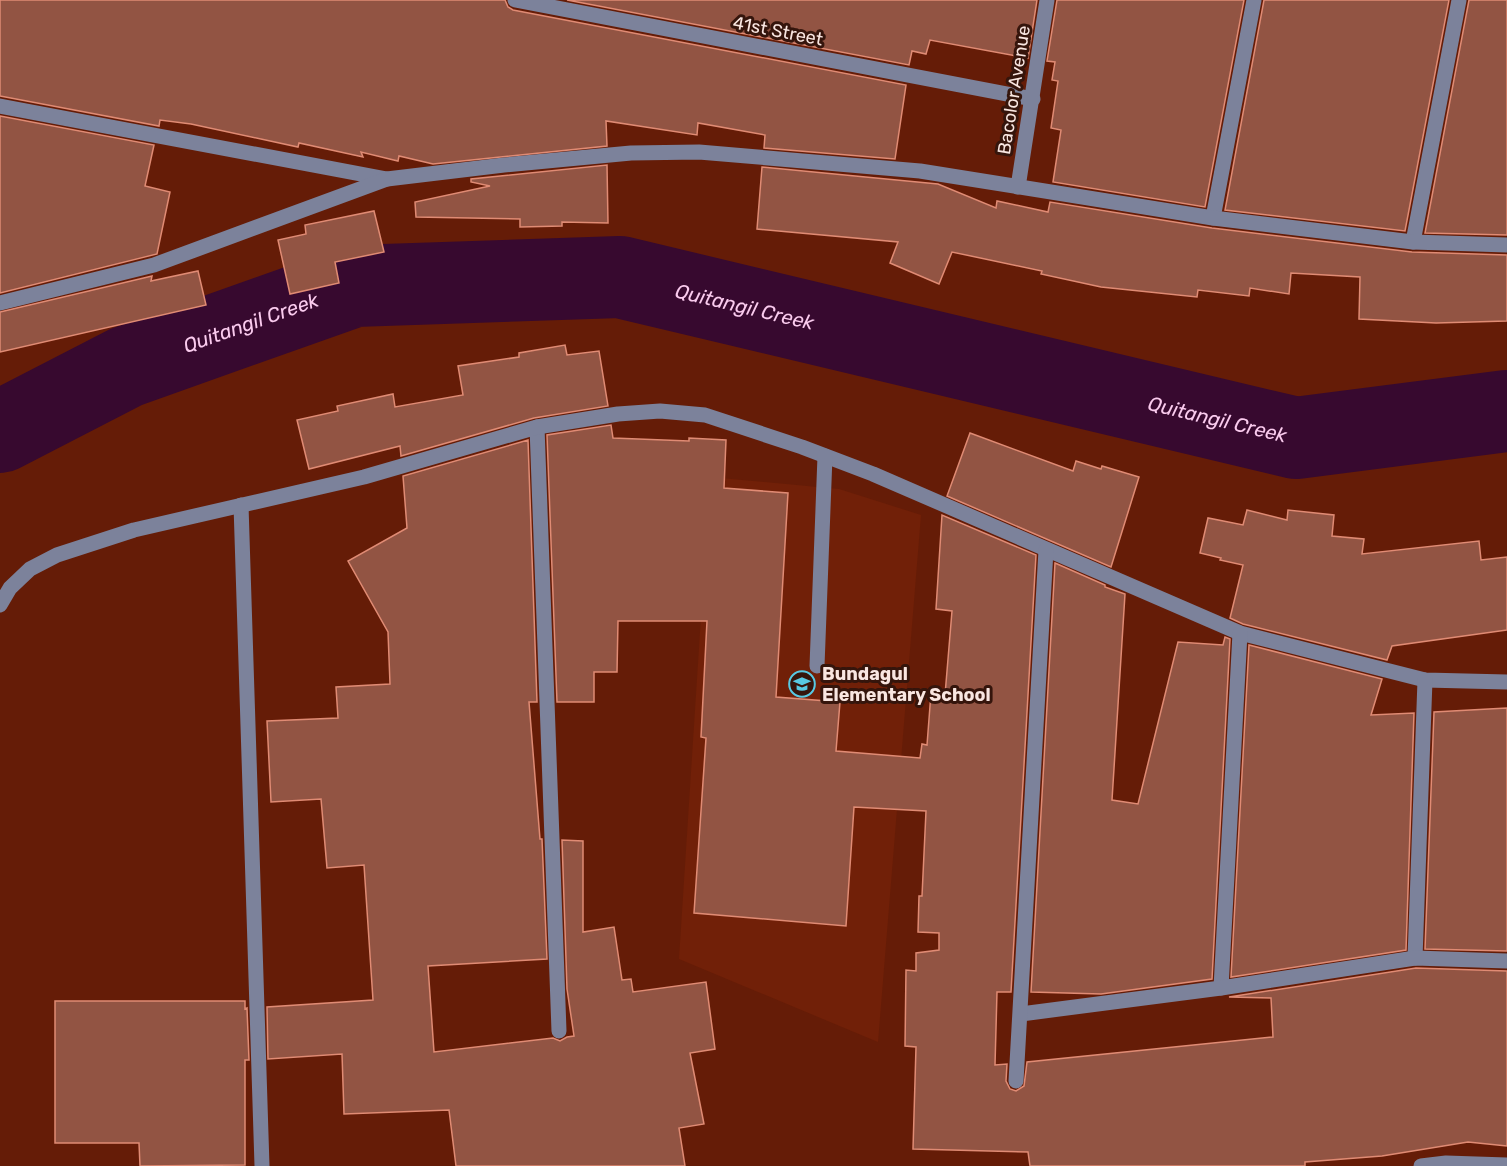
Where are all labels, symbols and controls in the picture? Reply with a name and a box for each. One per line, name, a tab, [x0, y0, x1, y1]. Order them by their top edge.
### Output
street label: 41st Street	[731, 12, 825, 50]
street label: Bacolor Avenue	[993, 24, 1035, 156]
water label: Quitangil Creek	[673, 279, 817, 335]
water label: Quitangil Creek	[180, 287, 322, 358]
water label: Quitangil Creek	[1145, 391, 1290, 448]
place label: Bundagul Elementary School	[822, 663, 991, 706]
school or university icon: Bundagul Elementary School	[787, 669, 817, 699]

